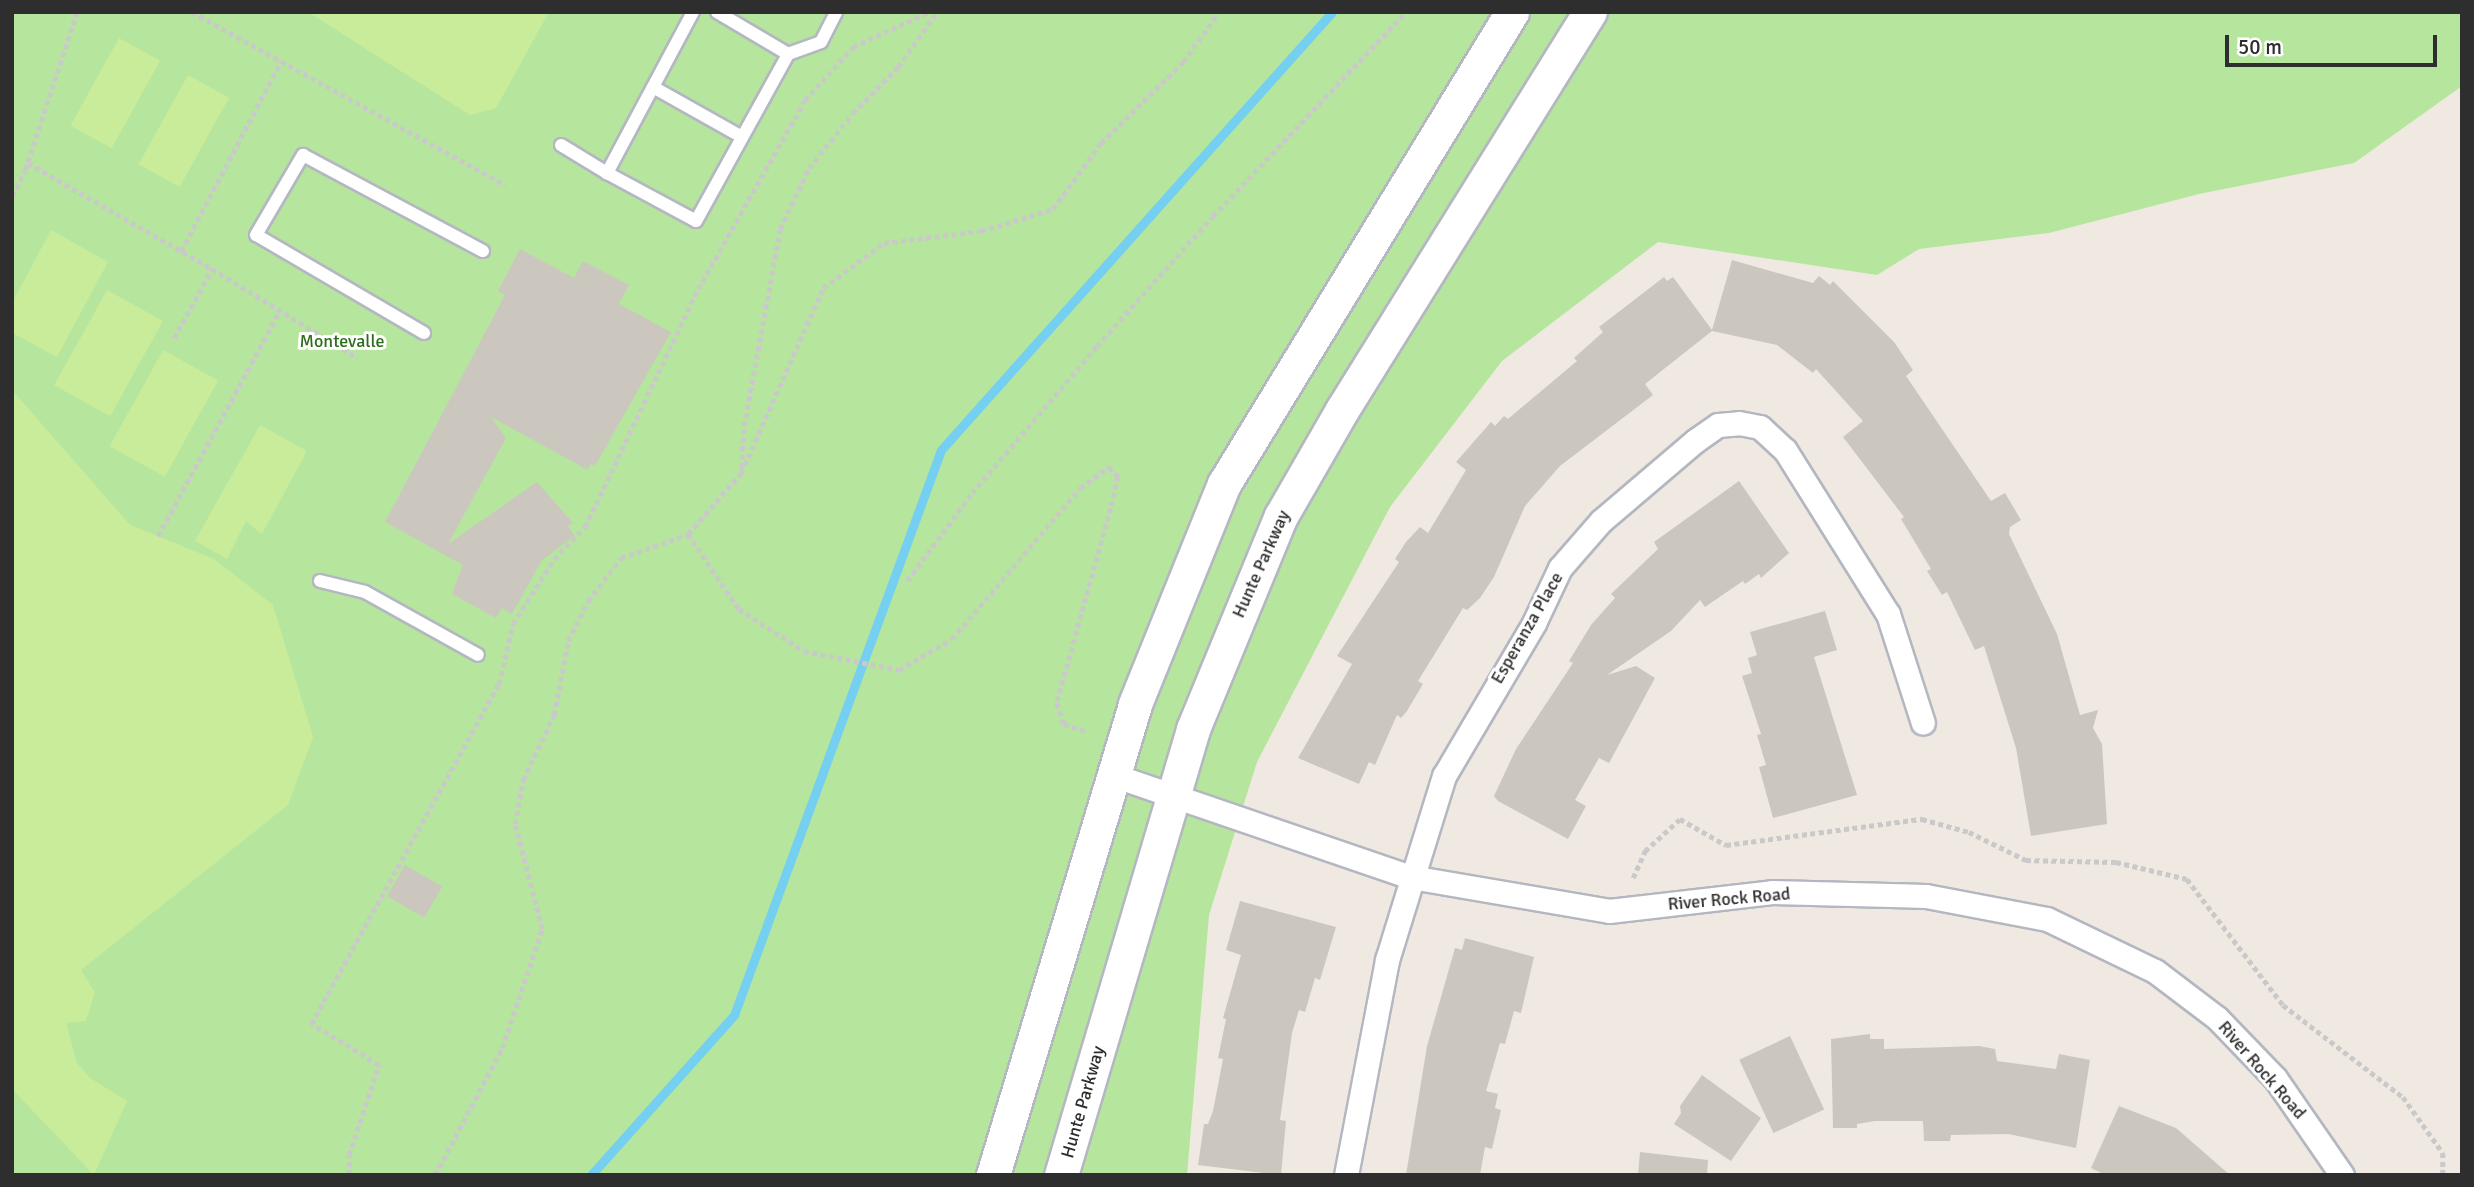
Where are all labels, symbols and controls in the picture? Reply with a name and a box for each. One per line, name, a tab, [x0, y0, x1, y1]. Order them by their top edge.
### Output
scale bar	[2229, 21, 2441, 65]
text: 50 m	[2238, 34, 2282, 60]
park label: Montevalle	[299, 330, 385, 352]
street label: Hunte Parkway	[1228, 507, 1294, 621]
street label: Esperanza Place	[1486, 568, 1568, 688]
street label: River Rock Road	[1667, 883, 1791, 915]
street label: River Rock Road	[2214, 1017, 2310, 1123]
street label: Hunte Parkway	[1057, 1043, 1109, 1161]

